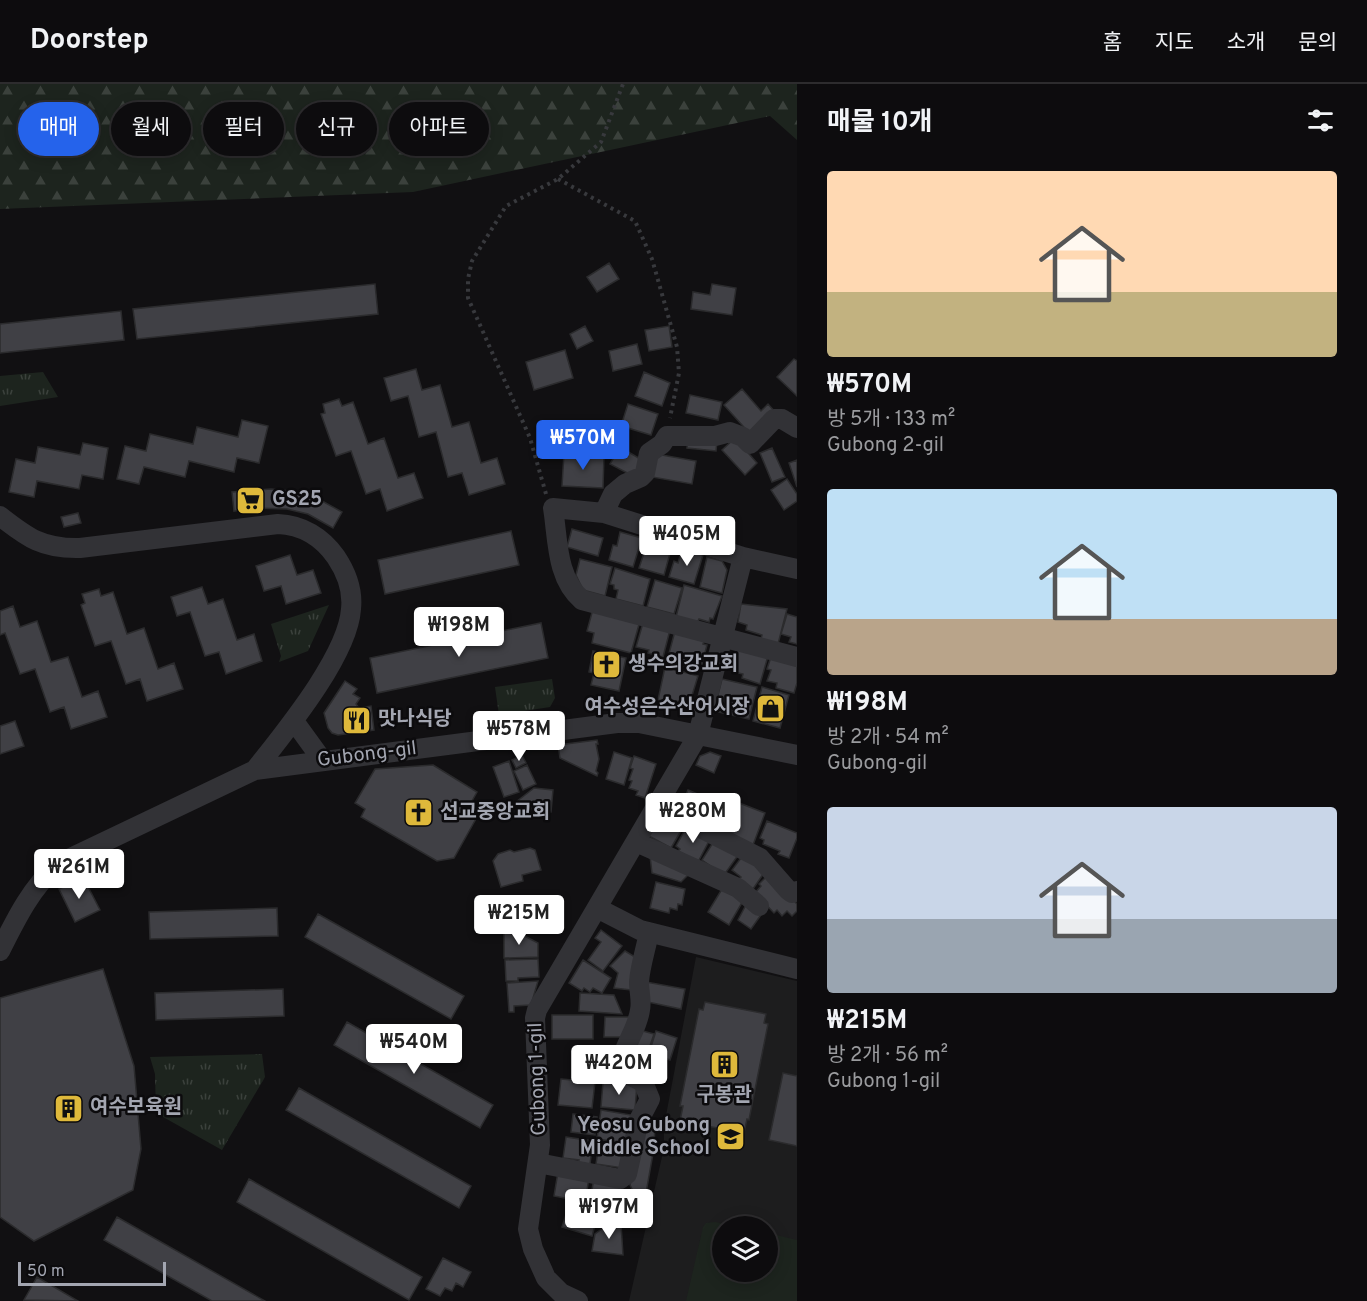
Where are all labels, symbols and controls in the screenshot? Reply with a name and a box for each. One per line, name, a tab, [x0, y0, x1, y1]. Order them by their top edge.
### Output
text: Doorstep	[30, 23, 149, 59]
text: 홈	[1103, 30, 1122, 57]
text: 지도	[1155, 30, 1194, 57]
text: 소개	[1227, 30, 1265, 57]
text: 문의	[1298, 30, 1337, 57]
chip: 매매	[18, 102, 99, 156]
chip: 월세	[111, 102, 191, 156]
chip: 필터	[203, 102, 284, 156]
chip: 신규	[296, 102, 377, 156]
chip: 아파트	[389, 102, 489, 156]
icon: filters	[1304, 104, 1337, 137]
text: 매물 10개	[827, 107, 933, 140]
icon: home	[1028, 210, 1136, 318]
text: ₩570M	[827, 369, 912, 402]
text: 방 5개 · 133 m²	[827, 407, 955, 433]
pin: ₩570M	[541, 420, 625, 471]
text: ₩570M	[550, 426, 616, 452]
text: Gubong 2-gil	[827, 433, 944, 459]
supermarket icon: GS25	[235, 484, 267, 516]
place label: GS25	[272, 487, 322, 513]
pin: ₩405M	[645, 516, 729, 567]
text: ₩405M	[653, 522, 721, 548]
icon: home	[1028, 528, 1136, 636]
pin: ₩198M	[417, 607, 501, 658]
text: ₩198M	[428, 613, 490, 639]
church icon: 생수의강교회	[591, 649, 623, 681]
place label: 생수의강교회	[628, 652, 738, 678]
text: ₩198M	[827, 687, 908, 720]
shop icon: 여수성은수산어시장	[755, 692, 787, 724]
place label: 여수성은수산어시장	[584, 695, 750, 721]
restaurant icon: 맛나식당	[341, 704, 373, 736]
place label: 맛나식당	[378, 707, 452, 733]
pin: ₩578M	[477, 711, 561, 762]
text: ₩578M	[487, 717, 551, 743]
text: 방 2개 · 54 m²	[827, 725, 949, 751]
street label: Gubong-gil	[316, 736, 418, 774]
text: Gubong-gil	[827, 751, 927, 777]
pin: ₩280M	[651, 793, 735, 844]
church icon: 선교중앙교회	[403, 797, 435, 829]
text: ₩280M	[660, 799, 726, 825]
place label: 선교중앙교회	[440, 800, 550, 826]
icon: home	[1028, 846, 1136, 954]
pin: ₩261M	[37, 849, 121, 900]
text: ₩261M	[48, 855, 110, 881]
pin: ₩215M	[477, 895, 561, 946]
text: ₩215M	[488, 901, 550, 927]
text: ₩215M	[827, 1005, 907, 1038]
street label: Gubong 1-gil	[523, 1022, 553, 1136]
pin: ₩540M	[372, 1024, 456, 1075]
text: ₩540M	[380, 1030, 448, 1056]
text: 방 2개 · 56 m²	[827, 1043, 948, 1069]
pin: ₩420M	[577, 1045, 661, 1096]
building icon: 구봉관	[708, 1049, 740, 1081]
text: ₩420M	[585, 1051, 653, 1077]
text: Gubong 1-gil	[827, 1069, 940, 1095]
place label: 구봉관	[696, 1083, 752, 1109]
building icon: 여수보육원	[53, 1092, 85, 1124]
place label: 여수보육원	[90, 1095, 182, 1121]
place label: Yeosu Gubong Middle School	[577, 1113, 710, 1162]
school or university icon: Yeosu Gubong Middle School	[715, 1121, 747, 1153]
pin: ₩197M	[567, 1189, 651, 1240]
text: ₩197M	[579, 1195, 639, 1221]
map controls	[712, 1216, 778, 1282]
button: layers	[712, 1216, 778, 1282]
scale bar	[18, 1259, 166, 1286]
text: 50 m	[27, 1262, 65, 1282]

